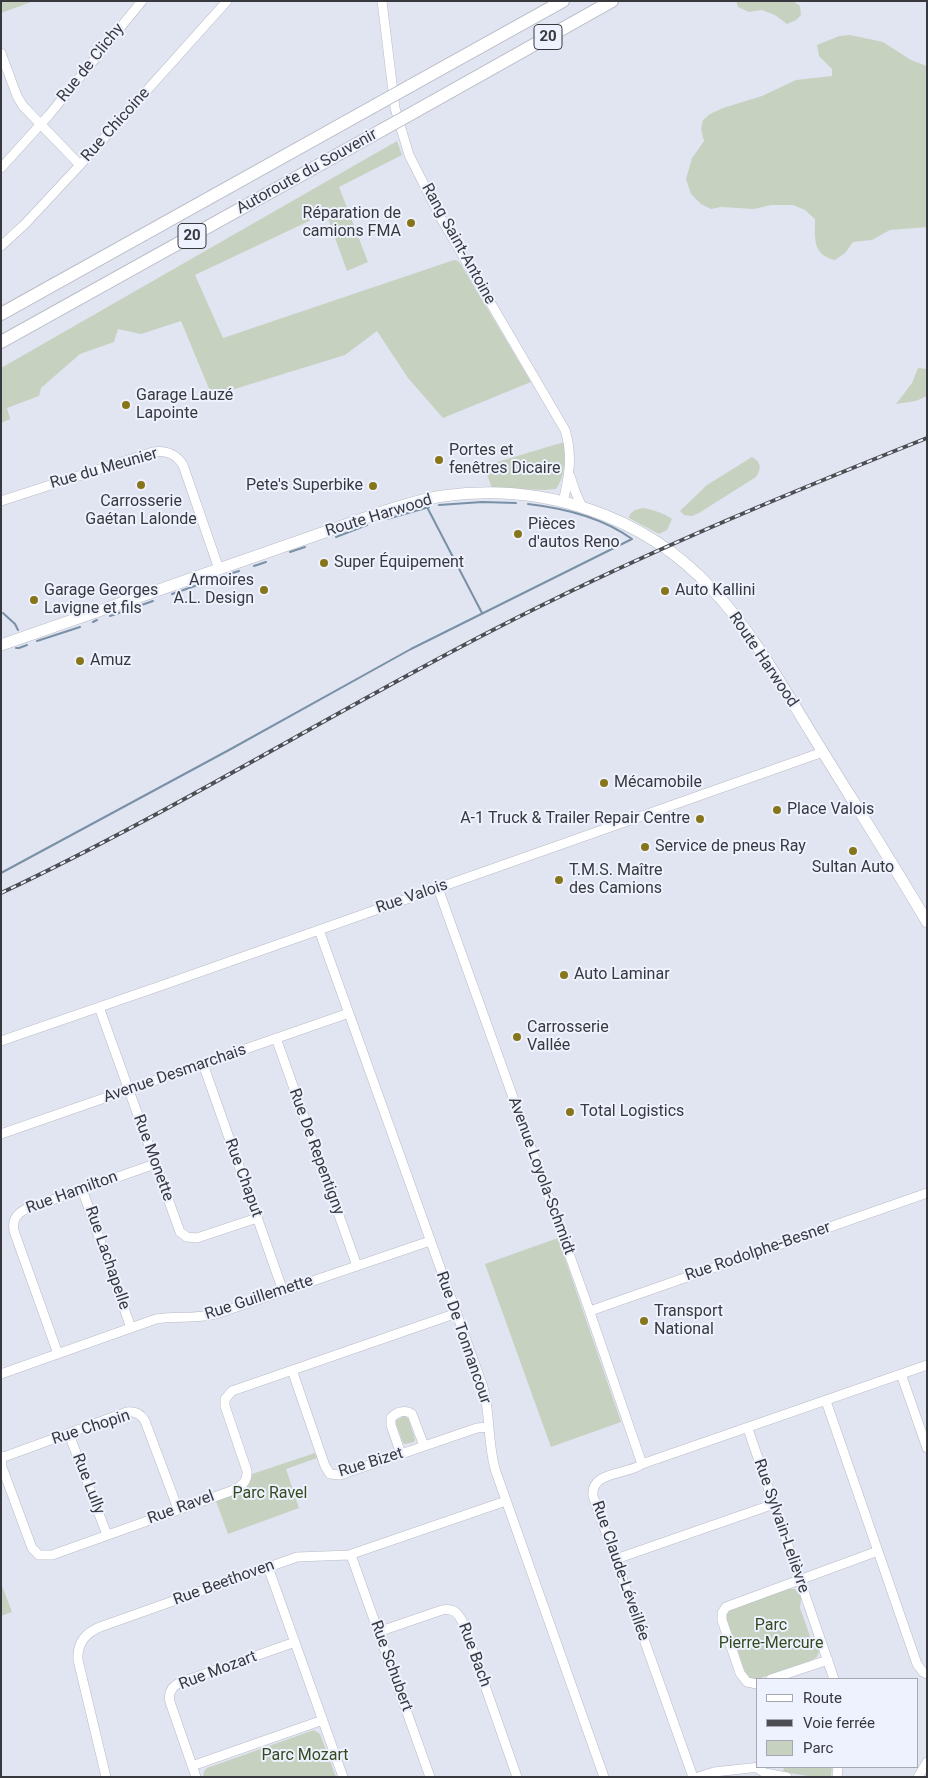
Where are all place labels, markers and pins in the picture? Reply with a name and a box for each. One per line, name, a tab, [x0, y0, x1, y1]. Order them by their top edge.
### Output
place label: Réparation de camions FMA	[302, 204, 401, 242]
marker: Réparation de camions FMA	[405, 217, 417, 229]
place label: Garage Lauzé Lapointe	[136, 386, 233, 424]
marker: Garage Lauzé Lapointe	[120, 399, 132, 411]
place label: Portes et fenêtres Dicaire	[449, 441, 561, 479]
marker: Portes et fenêtres Dicaire	[433, 454, 445, 466]
place label: Pete's Superbike	[246, 476, 363, 496]
marker: Carrosserie Gaétan Lalonde	[135, 479, 147, 491]
marker: Pete's Superbike	[367, 480, 379, 492]
place label: Carrosserie Gaétan Lalonde	[85, 492, 197, 530]
place label: Pièces d'autos Reno	[528, 515, 620, 553]
marker: Pièces d'autos Reno	[512, 528, 524, 540]
place label: Super Équipement	[334, 553, 464, 573]
marker: Super Équipement	[318, 557, 330, 569]
place label: Armoires A.L. Design	[174, 571, 254, 609]
place label: Garage Georges Lavigne et fils	[44, 581, 158, 619]
place label: Auto Kallini	[675, 581, 755, 601]
marker: Armoires A.L. Design	[258, 584, 270, 596]
marker: Auto Kallini	[659, 585, 671, 597]
marker: Garage Georges Lavigne et fils	[28, 594, 40, 606]
place label: Amuz	[90, 651, 131, 671]
marker: Amuz	[74, 655, 86, 667]
place label: Mécamobile	[614, 773, 702, 793]
marker: Mécamobile	[598, 777, 610, 789]
place label: Place Valois	[787, 800, 874, 820]
marker: Place Valois	[771, 804, 783, 816]
place label: A-1 Truck & Trailer Repair Centre	[460, 809, 690, 829]
marker: A-1 Truck & Trailer Repair Centre	[694, 813, 706, 825]
place label: Service de pneus Ray	[655, 837, 806, 857]
marker: Service de pneus Ray	[639, 841, 651, 853]
marker: Sultan Auto	[847, 845, 859, 857]
place label: Sultan Auto	[812, 858, 894, 878]
place label: T.M.S. Maître des Camions	[569, 861, 663, 899]
marker: T.M.S. Maître des Camions	[553, 874, 565, 886]
place label: Auto Laminar	[574, 965, 670, 985]
marker: Auto Laminar	[558, 969, 570, 981]
place label: Carrosserie Vallée	[527, 1018, 609, 1056]
marker: Carrosserie Vallée	[511, 1031, 523, 1043]
place label: Total Logistics	[580, 1102, 684, 1122]
marker: Total Logistics	[564, 1106, 576, 1118]
place label: Transport National	[654, 1302, 723, 1340]
marker: Transport National	[638, 1315, 650, 1327]

